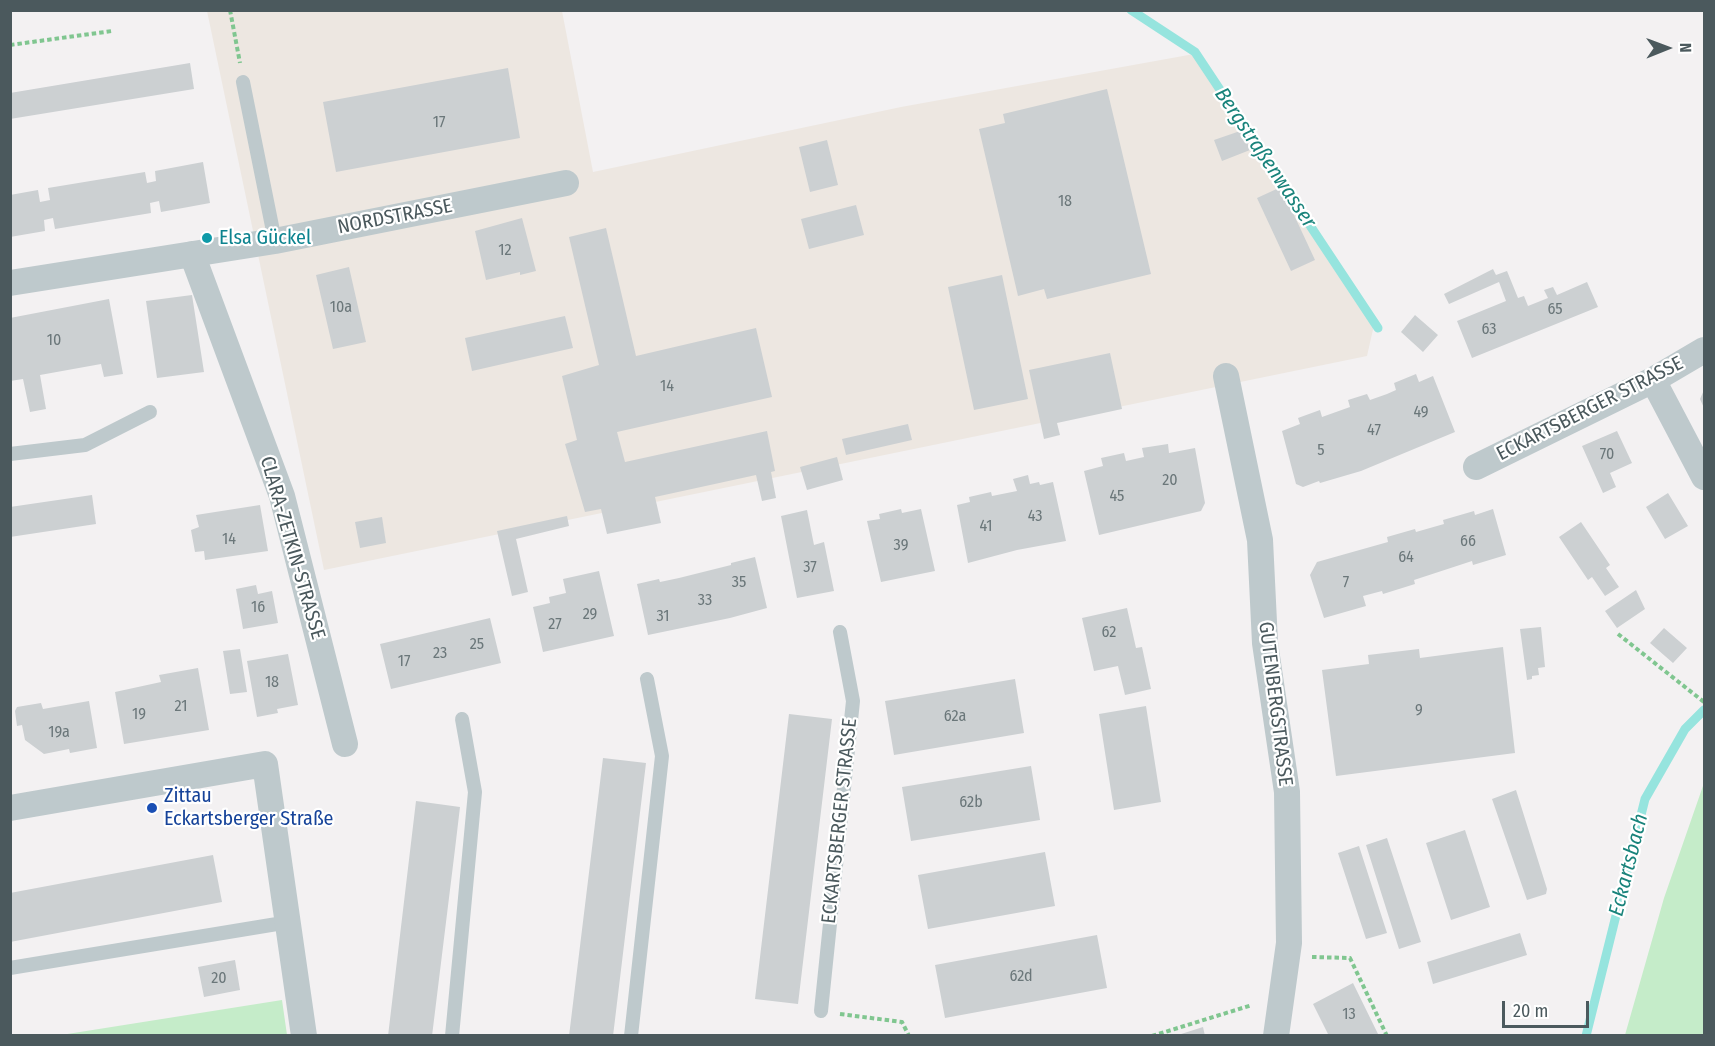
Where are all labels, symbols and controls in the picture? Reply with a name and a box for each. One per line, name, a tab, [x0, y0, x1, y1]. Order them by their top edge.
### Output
north arrow	[1637, 18, 1697, 78]
text: N	[1676, 43, 1695, 53]
water label: Bergstraßenwasser	[1209, 83, 1321, 233]
house number: 17	[433, 113, 445, 133]
house number: 18	[1058, 192, 1072, 212]
street label: NORDSTRASSE	[336, 194, 454, 240]
place label: Elsa Gückel	[219, 226, 311, 250]
marker: Elsa Gückel	[200, 231, 214, 245]
house number: 12	[498, 241, 512, 261]
house number: 10a	[330, 298, 352, 318]
house number: 65	[1547, 300, 1563, 320]
house number: 63	[1481, 320, 1497, 340]
house number: 10	[47, 331, 61, 351]
street label: ECKARTSBERGER STRASSE	[1493, 351, 1687, 467]
house number: 14	[660, 377, 674, 397]
house number: 49	[1413, 403, 1429, 423]
house number: 47	[1367, 421, 1381, 441]
house number: 5	[1317, 441, 1325, 461]
house number: 70	[1600, 445, 1614, 465]
street label: CLARA-ZETKIN-STRASSE	[254, 454, 330, 642]
house number: 20	[1162, 471, 1178, 491]
house number: 45	[1110, 487, 1124, 507]
house number: 43	[1028, 507, 1042, 527]
house number: 41	[979, 517, 993, 537]
house number: 14	[222, 530, 236, 550]
house number: 66	[1460, 532, 1476, 552]
house number: 39	[894, 536, 908, 556]
house number: 64	[1398, 548, 1414, 568]
house number: 37	[803, 558, 817, 578]
house number: 35	[732, 573, 746, 593]
house number: 7	[1343, 573, 1349, 593]
house number: 33	[698, 591, 712, 611]
house number: 16	[251, 598, 265, 618]
house number: 29	[583, 605, 597, 625]
house number: 31	[656, 607, 670, 627]
house number: 27	[548, 615, 562, 635]
street label: GUTENBERGSTRASSE	[1253, 620, 1297, 788]
house number: 62	[1102, 623, 1116, 643]
house number: 25	[470, 635, 484, 655]
house number: 23	[433, 644, 447, 664]
house number: 17	[398, 652, 410, 672]
house number: 18	[265, 673, 279, 693]
house number: 21	[175, 697, 187, 717]
house number: 9	[1415, 701, 1423, 721]
house number: 19	[132, 705, 146, 725]
house number: 62a	[944, 707, 966, 727]
street label: ECKARTSBERGER STRASSE	[817, 717, 863, 925]
house number: 19a	[48, 723, 70, 743]
place label: Zittau Eckartsberger Straße	[164, 784, 333, 831]
house number: 62b	[959, 793, 983, 813]
marker: Zittau Eckartsberger Straße	[145, 801, 159, 815]
water label: Eckartsbach	[1604, 811, 1654, 919]
house number: 62d	[1009, 967, 1033, 987]
house number: 20	[211, 969, 227, 989]
scale bar	[1505, 989, 1592, 1027]
text: 20 m	[1513, 1000, 1548, 1022]
house number: 13	[1342, 1005, 1356, 1025]

